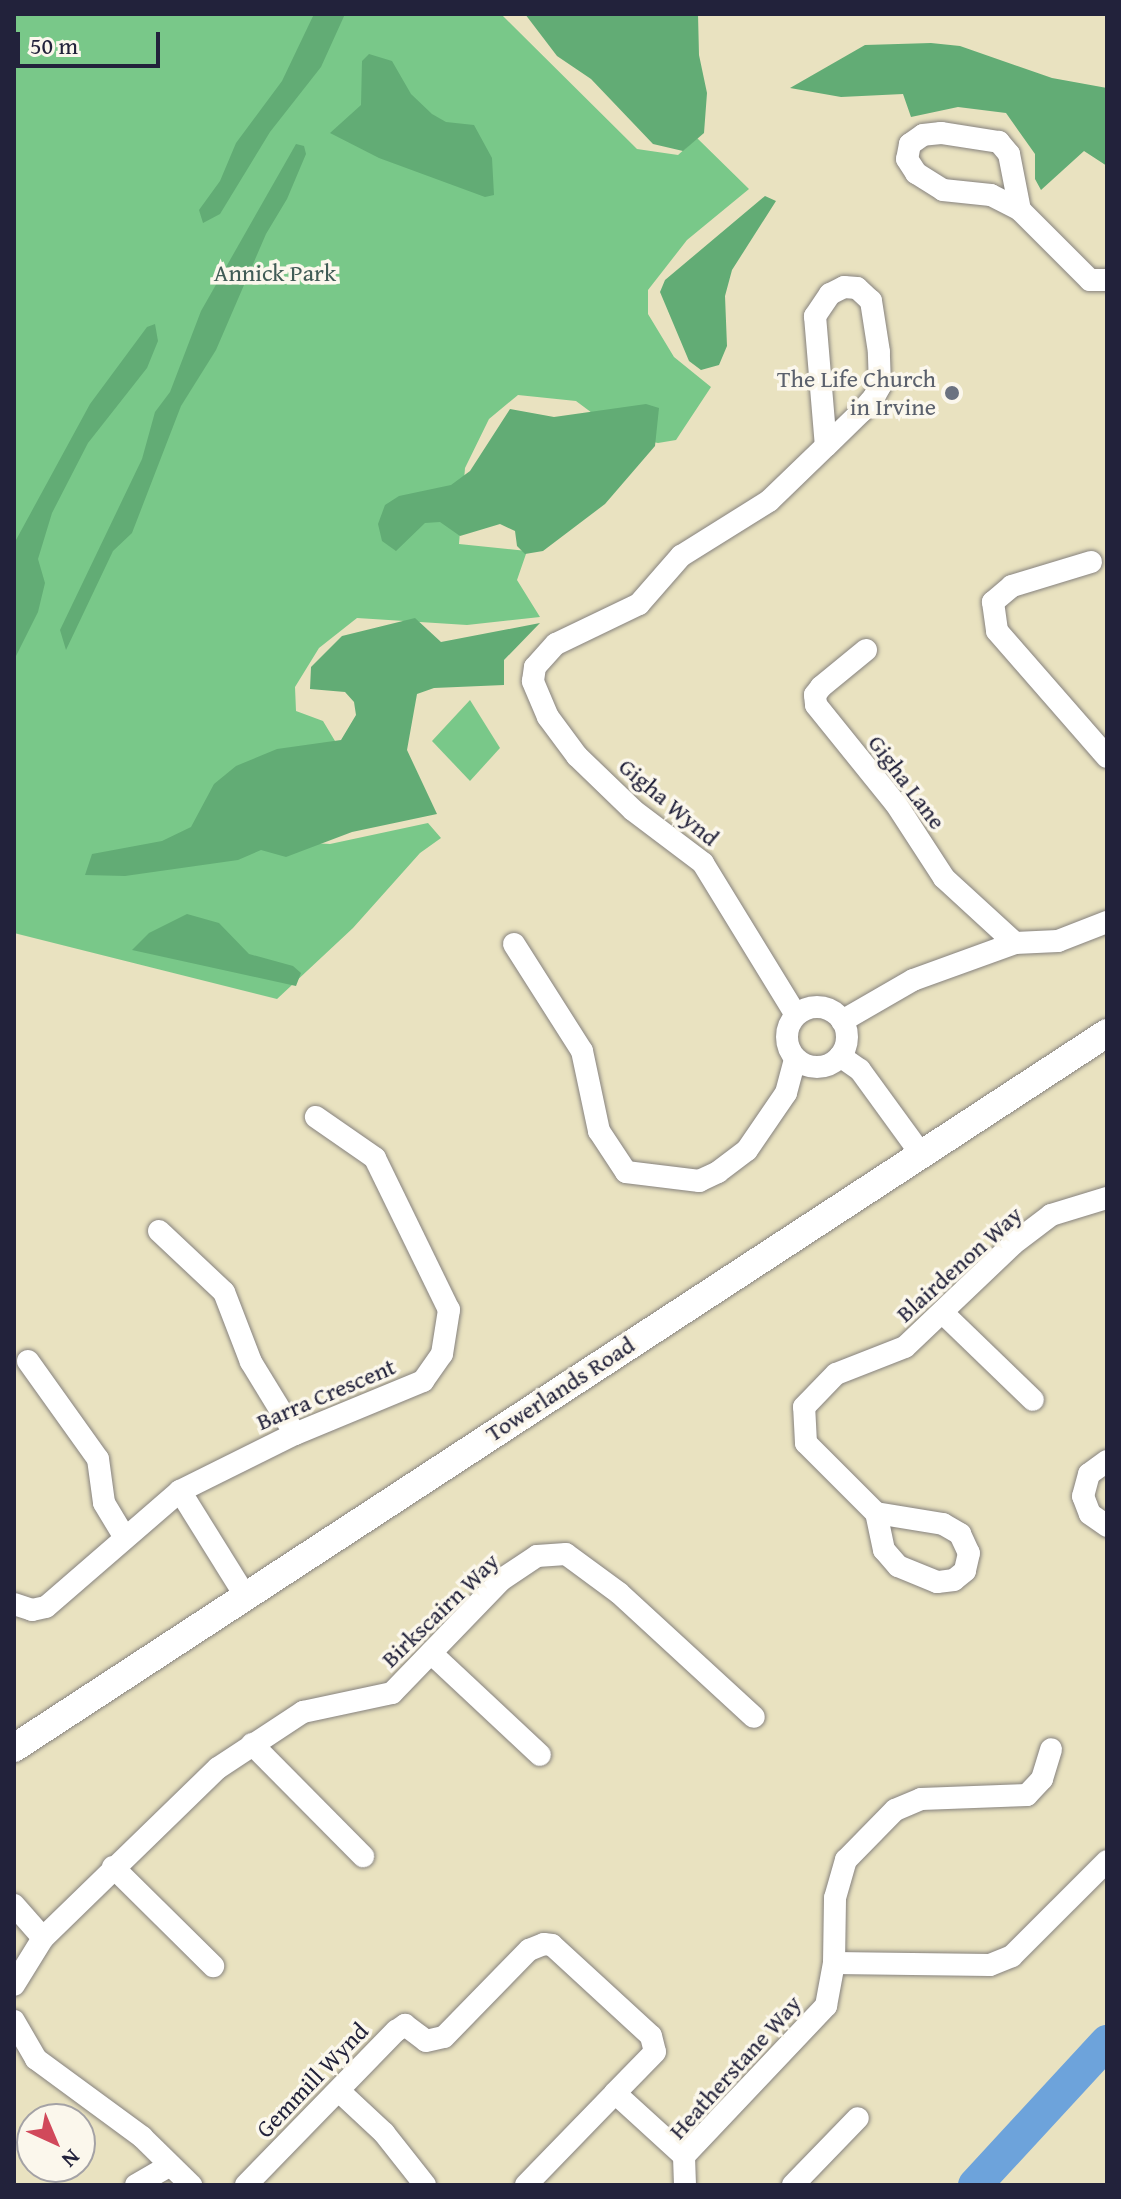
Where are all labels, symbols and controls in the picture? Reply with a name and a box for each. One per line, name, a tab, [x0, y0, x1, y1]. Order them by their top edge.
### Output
scale bar	[20, 16, 164, 66]
text: 50 m	[30, 28, 78, 63]
park label: Annick Park	[214, 259, 336, 287]
place label: The Life Church in Irvine	[777, 365, 936, 421]
marker: The Life Church in Irvine	[943, 384, 961, 402]
street label: Gigha Lane	[862, 729, 952, 835]
street label: Gigha Wynd	[613, 752, 725, 852]
street label: Blairdenon Way	[890, 1200, 1028, 1328]
street label: Towerlands Road	[480, 1330, 640, 1448]
street label: Barra Crescent	[252, 1352, 400, 1436]
street label: Birkscairn Way	[375, 1547, 505, 1673]
street label: Heatherstane Way	[663, 1989, 807, 2145]
street label: Gemmill Wynd	[250, 2016, 374, 2144]
north arrow	[16, 2103, 96, 2183]
text: N	[55, 2142, 88, 2175]

